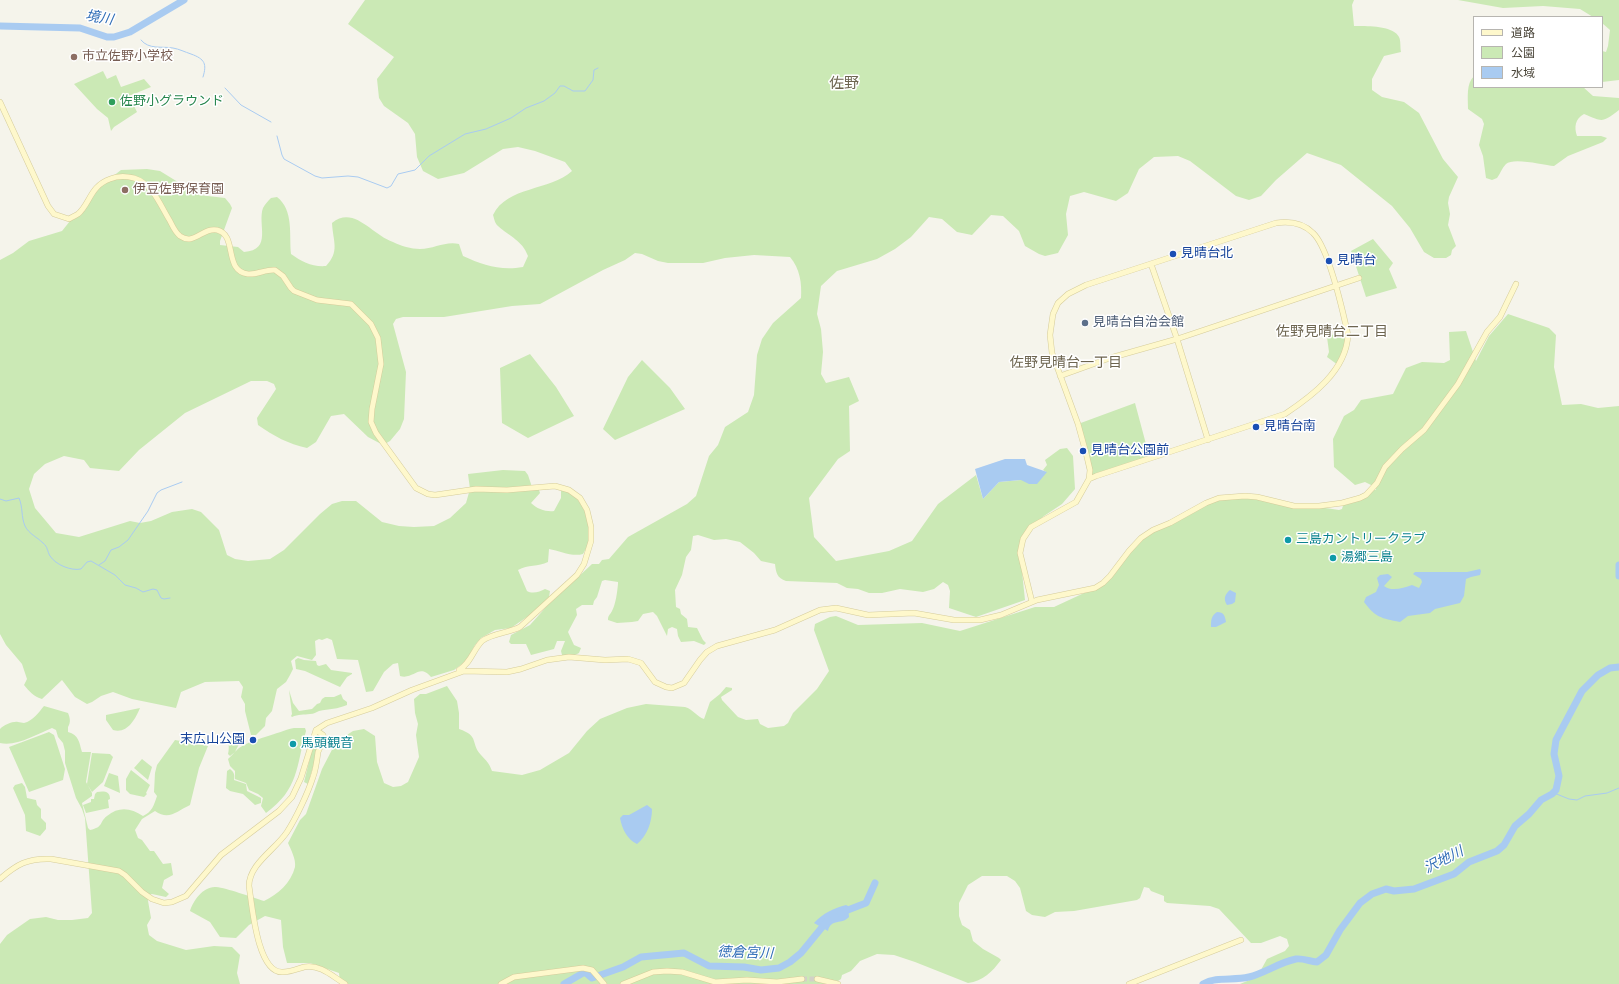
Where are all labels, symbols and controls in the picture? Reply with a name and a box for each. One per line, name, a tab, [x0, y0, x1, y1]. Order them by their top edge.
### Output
water label: 境川	[84, 8, 114, 30]
legend	[1473, 16, 1603, 88]
text: 道路	[1511, 25, 1535, 42]
text: 公園	[1511, 45, 1535, 62]
place label: 市立佐野小学校	[82, 49, 173, 65]
marker: 市立佐野小学校	[69, 52, 79, 62]
text: 水域	[1511, 65, 1535, 82]
district label: 佐野	[829, 76, 859, 94]
place label: 佐野小グラウンド	[120, 94, 224, 110]
marker: 佐野小グラウンド	[107, 97, 117, 107]
place label: 伊豆佐野保育園	[133, 182, 224, 198]
marker: 伊豆佐野保育園	[120, 185, 130, 195]
place label: 見晴台北	[1181, 246, 1233, 262]
marker: 見晴台北	[1168, 249, 1178, 259]
place label: 見晴台	[1337, 253, 1376, 269]
marker: 見晴台	[1324, 256, 1334, 266]
place label: 見晴台自治会館	[1093, 315, 1184, 331]
marker: 見晴台自治会館	[1080, 318, 1090, 328]
district label: 佐野見晴台二丁目	[1276, 325, 1388, 341]
district label: 佐野見晴台一丁目	[1010, 356, 1122, 372]
place label: 見晴台南	[1264, 419, 1316, 435]
marker: 見晴台南	[1251, 422, 1261, 432]
place label: 見晴台公園前	[1091, 443, 1169, 459]
marker: 見晴台公園前	[1078, 446, 1088, 456]
place label: 三島カントリークラブ	[1296, 532, 1426, 548]
marker: 三島カントリークラブ	[1283, 535, 1293, 545]
place label: 湯郷三島	[1341, 550, 1393, 566]
marker: 湯郷三島	[1328, 553, 1338, 563]
place label: 末広山公園	[180, 732, 245, 748]
marker: 末広山公園	[248, 735, 258, 745]
place label: 馬頭観音	[301, 736, 353, 752]
marker: 馬頭観音	[288, 739, 298, 749]
water label: 沢地川	[1421, 844, 1467, 878]
water label: 徳倉宮川	[717, 945, 773, 963]

